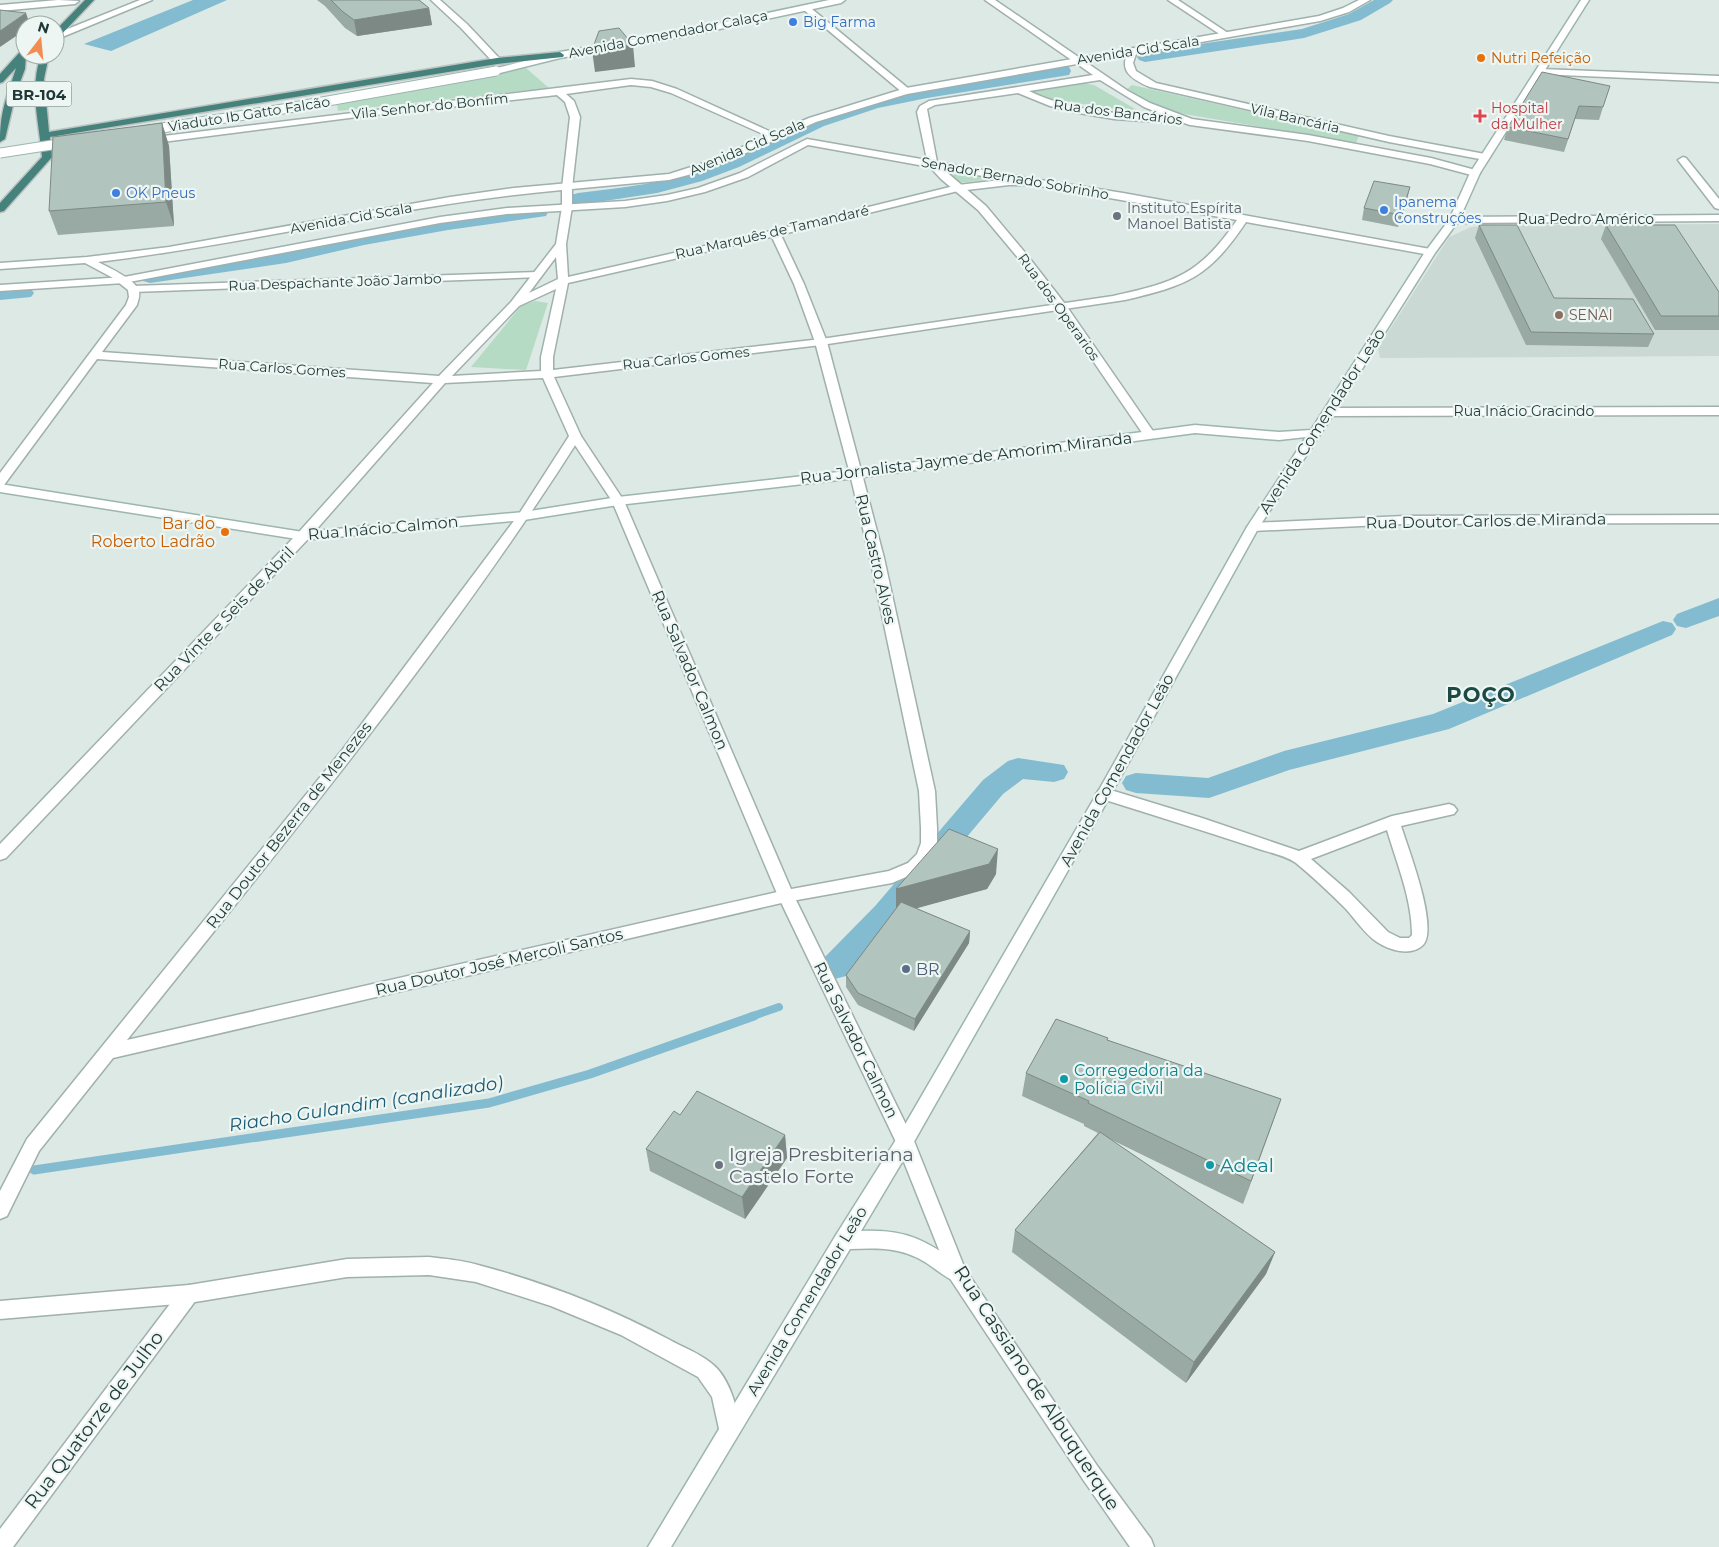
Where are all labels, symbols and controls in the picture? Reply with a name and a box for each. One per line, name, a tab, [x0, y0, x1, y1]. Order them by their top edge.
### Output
street label: Avenida Comendador Calaça	[567, 6, 769, 62]
place label: Big Farma	[803, 13, 876, 31]
north arrow	[15, 15, 65, 65]
marker: Big Farma	[787, 16, 799, 28]
text: N	[36, 17, 52, 38]
street label: Avenida Cid Scala	[1075, 31, 1201, 69]
place label: Nutri Refeição	[1491, 49, 1591, 67]
marker: Nutri Refeição	[1475, 52, 1487, 64]
road number: BR-104	[6, 82, 72, 106]
street label: Vila Senhor do Bonfim	[351, 89, 509, 123]
street label: Viaduto Ib Gatto Falcão	[167, 92, 331, 136]
street label: Rua dos Bancários	[1053, 95, 1184, 129]
street label: Vila Bancária	[1249, 99, 1341, 137]
place label: Hospital da Mulher	[1491, 99, 1563, 133]
marker: Hospital da Mulher	[1473, 109, 1487, 123]
street label: Avenida Cid Scala	[687, 115, 807, 179]
street label: Senador Bernado Sobrinho	[920, 153, 1111, 203]
place label: OK Pneus	[126, 184, 195, 202]
marker: OK Pneus	[110, 187, 122, 199]
place label: Ipanema Construções	[1394, 193, 1481, 227]
street label: Avenida Cid Scala	[288, 198, 414, 238]
place label: Instituto Espírita Manoel Batista	[1127, 199, 1242, 233]
street label: Rua Marquês de Tamandaré	[673, 201, 871, 263]
marker: Ipanema Construções	[1378, 204, 1390, 216]
marker: Instituto Espírita Manoel Batista	[1111, 210, 1123, 222]
street label: Rua Pedro Américo	[1518, 210, 1654, 228]
street label: Rua dos Operarios	[1014, 250, 1104, 364]
street label: Rua Despachante João Jambo	[228, 269, 442, 295]
place label: SENAI	[1569, 306, 1613, 324]
marker: SENAI	[1553, 309, 1565, 321]
street label: Avenida Comendador Leão	[1255, 325, 1389, 517]
street label: Rua Carlos Gomes	[621, 342, 751, 374]
street label: Rua Carlos Gomes	[218, 355, 347, 381]
street label: Rua Inácio Gracindo	[1454, 402, 1595, 420]
street label: Rua Jornalista Jayme de Amorim Miranda	[799, 428, 1133, 488]
street label: Rua Castro Alves	[852, 492, 900, 626]
street label: Rua Doutor Carlos de Miranda	[1366, 509, 1606, 533]
street label: Rua Inácio Calmon	[307, 512, 459, 544]
place label: Bar do Roberto Ladrão	[91, 514, 215, 551]
marker: Bar do Roberto Ladrão	[219, 526, 231, 538]
street label: Rua Vinte e Seis de Abril	[150, 543, 298, 695]
street label: Rua Salvador Calmon	[648, 587, 732, 753]
street label: Avenida Comendador Leão	[1056, 670, 1178, 870]
district label: POÇO	[1446, 682, 1516, 707]
street label: Rua Doutor Bezerra de Menezes	[202, 718, 376, 932]
street label: Rua Doutor José Mercoli Santos	[373, 924, 625, 1000]
street label: Rua Salvador Calmon	[810, 959, 902, 1121]
place label: BR	[916, 960, 940, 979]
marker: BR	[900, 963, 912, 975]
place label: Corregedoria da Polícia Civil	[1074, 1061, 1203, 1098]
water label: Riacho Gulandim (canalizado)	[227, 1071, 505, 1137]
marker: Corregedoria da Polícia Civil	[1058, 1073, 1070, 1085]
place label: Igreja Presbiteriana Castelo Forte	[729, 1143, 914, 1188]
place label: Adeal	[1220, 1154, 1274, 1177]
marker: Igreja Presbiteriana Castelo Forte	[713, 1159, 725, 1171]
marker: Adeal	[1204, 1159, 1216, 1171]
street label: Avenida Comendador Leão	[743, 1203, 871, 1399]
street label: Rua Cassiano de Albuquerque	[949, 1261, 1125, 1515]
street label: Rua Quatorze de Julho	[20, 1326, 169, 1514]

